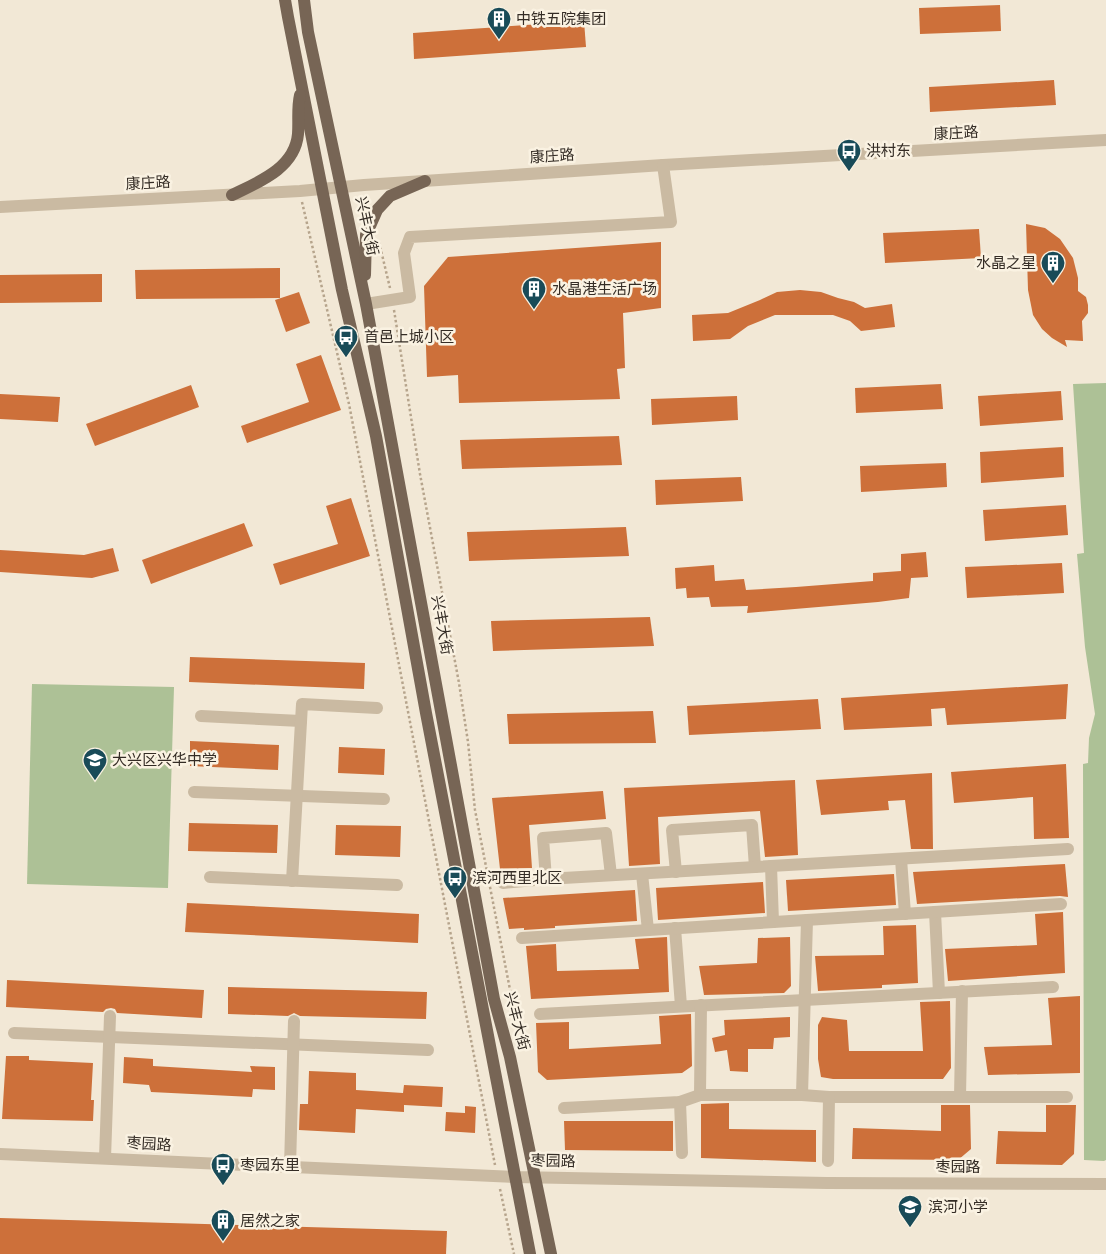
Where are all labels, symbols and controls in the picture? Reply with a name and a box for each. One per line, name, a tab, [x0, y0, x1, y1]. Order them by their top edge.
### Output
building icon: 中铁五院集团	[486, 6, 512, 40]
place label: 中铁五院集团	[516, 9, 606, 29]
street label: 康庄路	[933, 122, 979, 144]
bus stop icon: 洪村东	[836, 138, 862, 172]
place label: 洪村东	[866, 141, 911, 161]
street label: 康庄路	[529, 144, 575, 168]
street label: 康庄路	[125, 172, 171, 194]
street label: 兴丰大街	[351, 195, 383, 257]
building icon: 水晶之星	[1040, 250, 1066, 284]
place label: 水晶之星	[976, 253, 1036, 273]
building icon: 水晶港生活广场	[521, 276, 547, 310]
place label: 水晶港生活广场	[552, 279, 657, 299]
bus stop icon: 首邑上城小区	[333, 324, 359, 358]
place label: 首邑上城小区	[364, 327, 454, 347]
street label: 兴丰大街	[427, 594, 457, 656]
school or university icon: 大兴区兴华中学	[82, 747, 108, 781]
place label: 大兴区兴华中学	[112, 750, 217, 770]
bus stop icon: 滨河西里北区	[442, 865, 468, 899]
place label: 滨河西里北区	[472, 868, 562, 888]
street label: 兴丰大街	[500, 989, 534, 1053]
street label: 枣园路	[126, 1133, 172, 1155]
street label: 枣园路	[530, 1151, 576, 1171]
bus stop icon: 枣园东里	[210, 1152, 236, 1186]
place label: 枣园东里	[240, 1155, 300, 1175]
street label: 枣园路	[935, 1157, 981, 1177]
school or university icon: 滨河小学	[897, 1194, 923, 1228]
place label: 滨河小学	[928, 1197, 988, 1217]
building icon: 居然之家	[210, 1208, 236, 1242]
place label: 居然之家	[240, 1211, 300, 1231]

